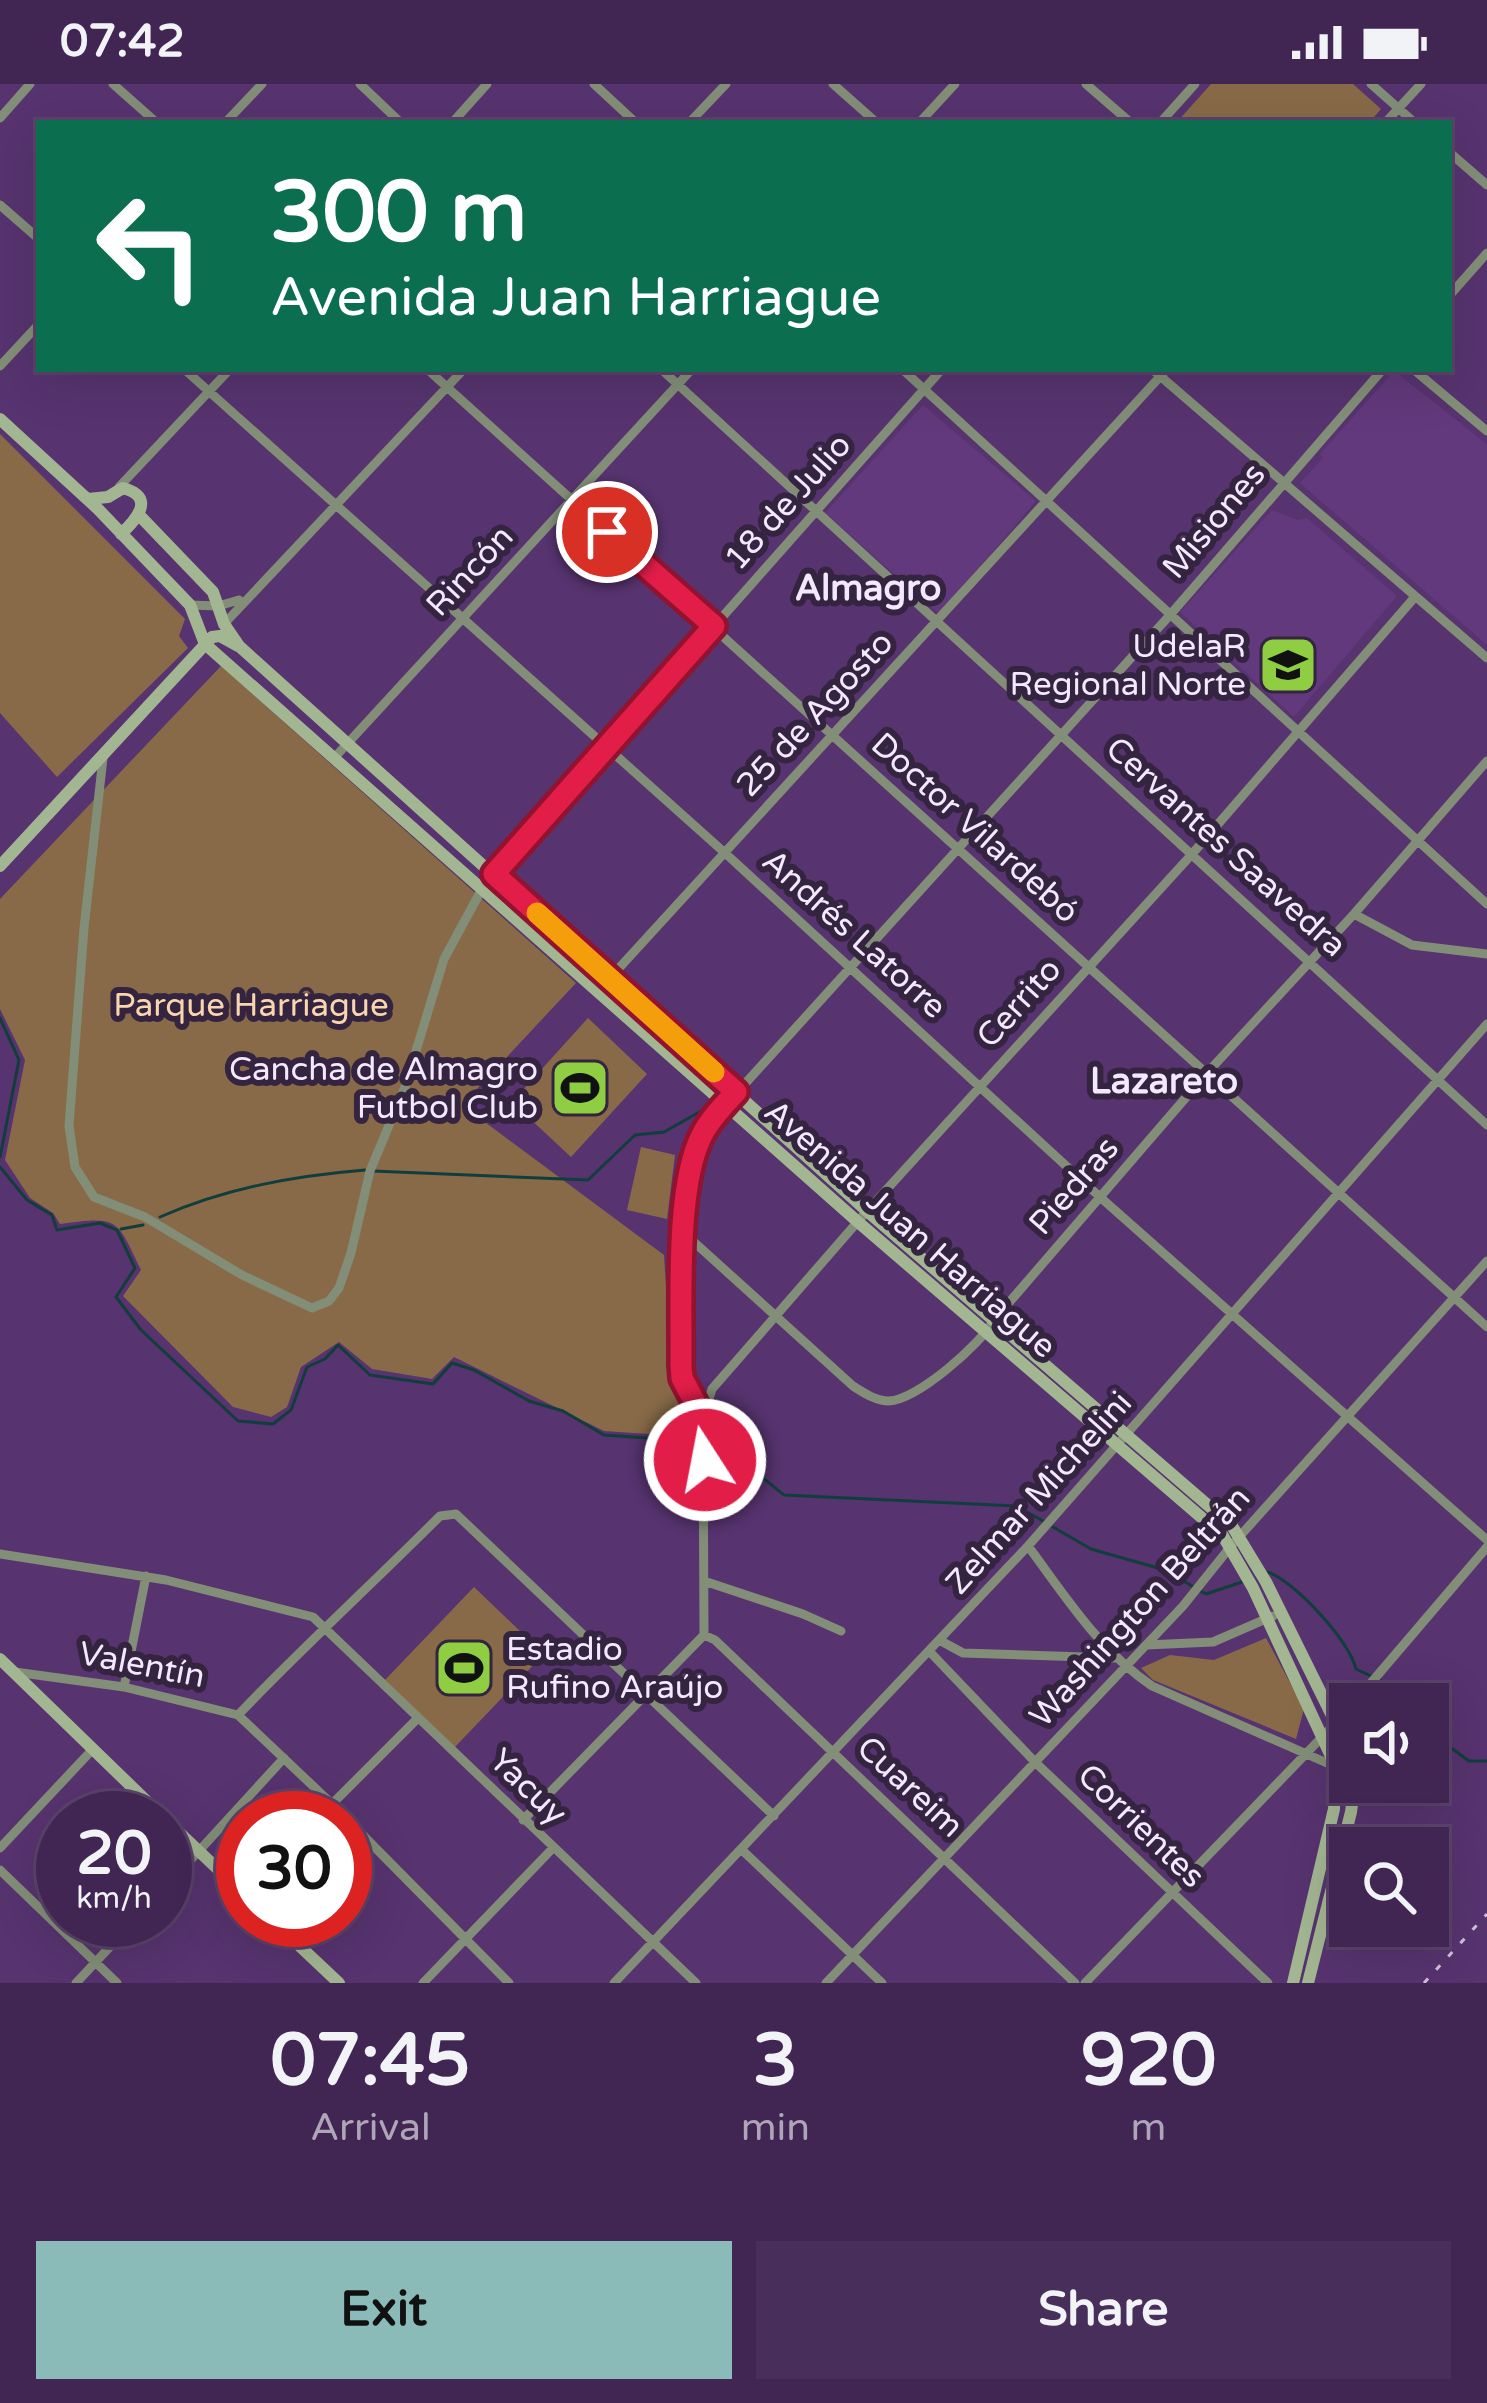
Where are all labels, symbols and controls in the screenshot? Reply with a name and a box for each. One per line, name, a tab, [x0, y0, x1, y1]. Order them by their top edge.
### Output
text: 07:42	[60, 15, 185, 69]
text: 300 m	[270, 163, 527, 264]
icon: left	[72, 168, 228, 324]
text: Avenida Juan Harriague	[270, 265, 881, 330]
street label: 18 de Julio	[717, 426, 859, 578]
street label: Misiones	[1155, 455, 1273, 587]
pin	[556, 481, 658, 583]
icon: arrive	[574, 499, 640, 565]
street label: Rincón	[418, 518, 522, 624]
district label: Almagro	[795, 567, 941, 610]
street label: 25 de Agosto	[729, 623, 901, 805]
place label: UdelaR Regional Norte	[1009, 627, 1246, 704]
school or university icon: UdelaR Regional Norte	[1257, 634, 1319, 696]
street label: Doctor Vilardebó	[863, 725, 1087, 931]
street label: Cervantes Saavedra	[1098, 729, 1354, 965]
street label: Andrés Latorre	[754, 841, 954, 1027]
street label: Cerrito	[969, 950, 1069, 1056]
park label: Parque Harriague	[113, 986, 389, 1025]
place label: Cancha de Almagro Futbol Club	[229, 1050, 538, 1127]
sports icon: Cancha de Almagro Futbol Club	[549, 1057, 611, 1119]
district label: Lazareto	[1090, 1060, 1238, 1103]
street label: Avenida Juan Harriague	[756, 1092, 1064, 1366]
street label: Piedras	[1021, 1129, 1127, 1243]
street label: Zelmar Michelini	[938, 1384, 1140, 1602]
position arrow	[642, 1397, 768, 1523]
street label: Washington Beltrán	[1022, 1479, 1258, 1735]
place label: Estadio Rufino Araújo	[506, 1630, 723, 1707]
street label: Valentín	[76, 1634, 208, 1696]
sports icon: Estadio Rufino Araújo	[433, 1637, 495, 1699]
map controls	[1329, 1683, 1449, 1947]
button: sound	[1329, 1683, 1449, 1803]
street label: Cuareim	[849, 1728, 971, 1846]
street label: Yacuy	[481, 1741, 575, 1833]
street label: Corrientes	[1069, 1756, 1213, 1896]
speed limit sign: 30	[216, 1791, 372, 1947]
text: 20	[76, 1818, 152, 1890]
button: search	[1329, 1827, 1449, 1947]
text: km/h	[76, 1880, 152, 1917]
text: 07:45	[271, 2018, 470, 2105]
text: 3	[753, 2018, 798, 2105]
text: 920	[1081, 2018, 1216, 2105]
text: Arrival	[310, 2104, 431, 2151]
text: min	[741, 2104, 810, 2151]
text: m	[1131, 2104, 1166, 2151]
button: Exit	[36, 2241, 732, 2379]
button: Share	[756, 2241, 1451, 2379]

